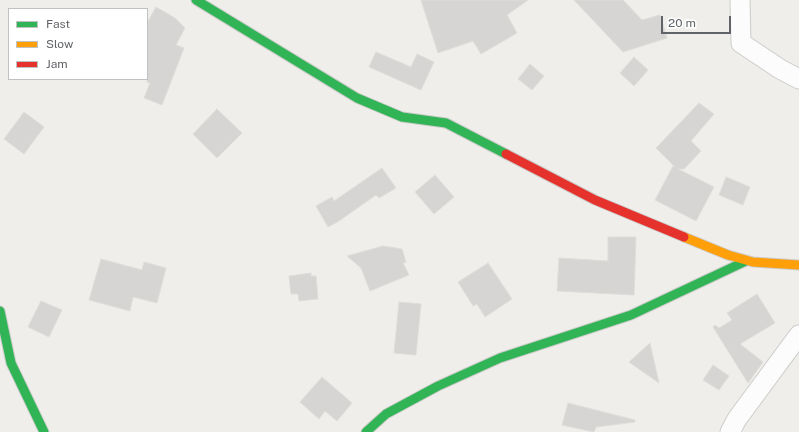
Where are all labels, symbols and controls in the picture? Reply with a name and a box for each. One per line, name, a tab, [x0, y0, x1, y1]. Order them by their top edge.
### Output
legend	[8, 8, 148, 80]
scale bar	[663, 8, 733, 34]
text: 20 m	[668, 16, 696, 30]
text: Fast	[46, 17, 70, 31]
text: Slow	[46, 37, 73, 51]
text: Jam	[46, 57, 68, 71]

